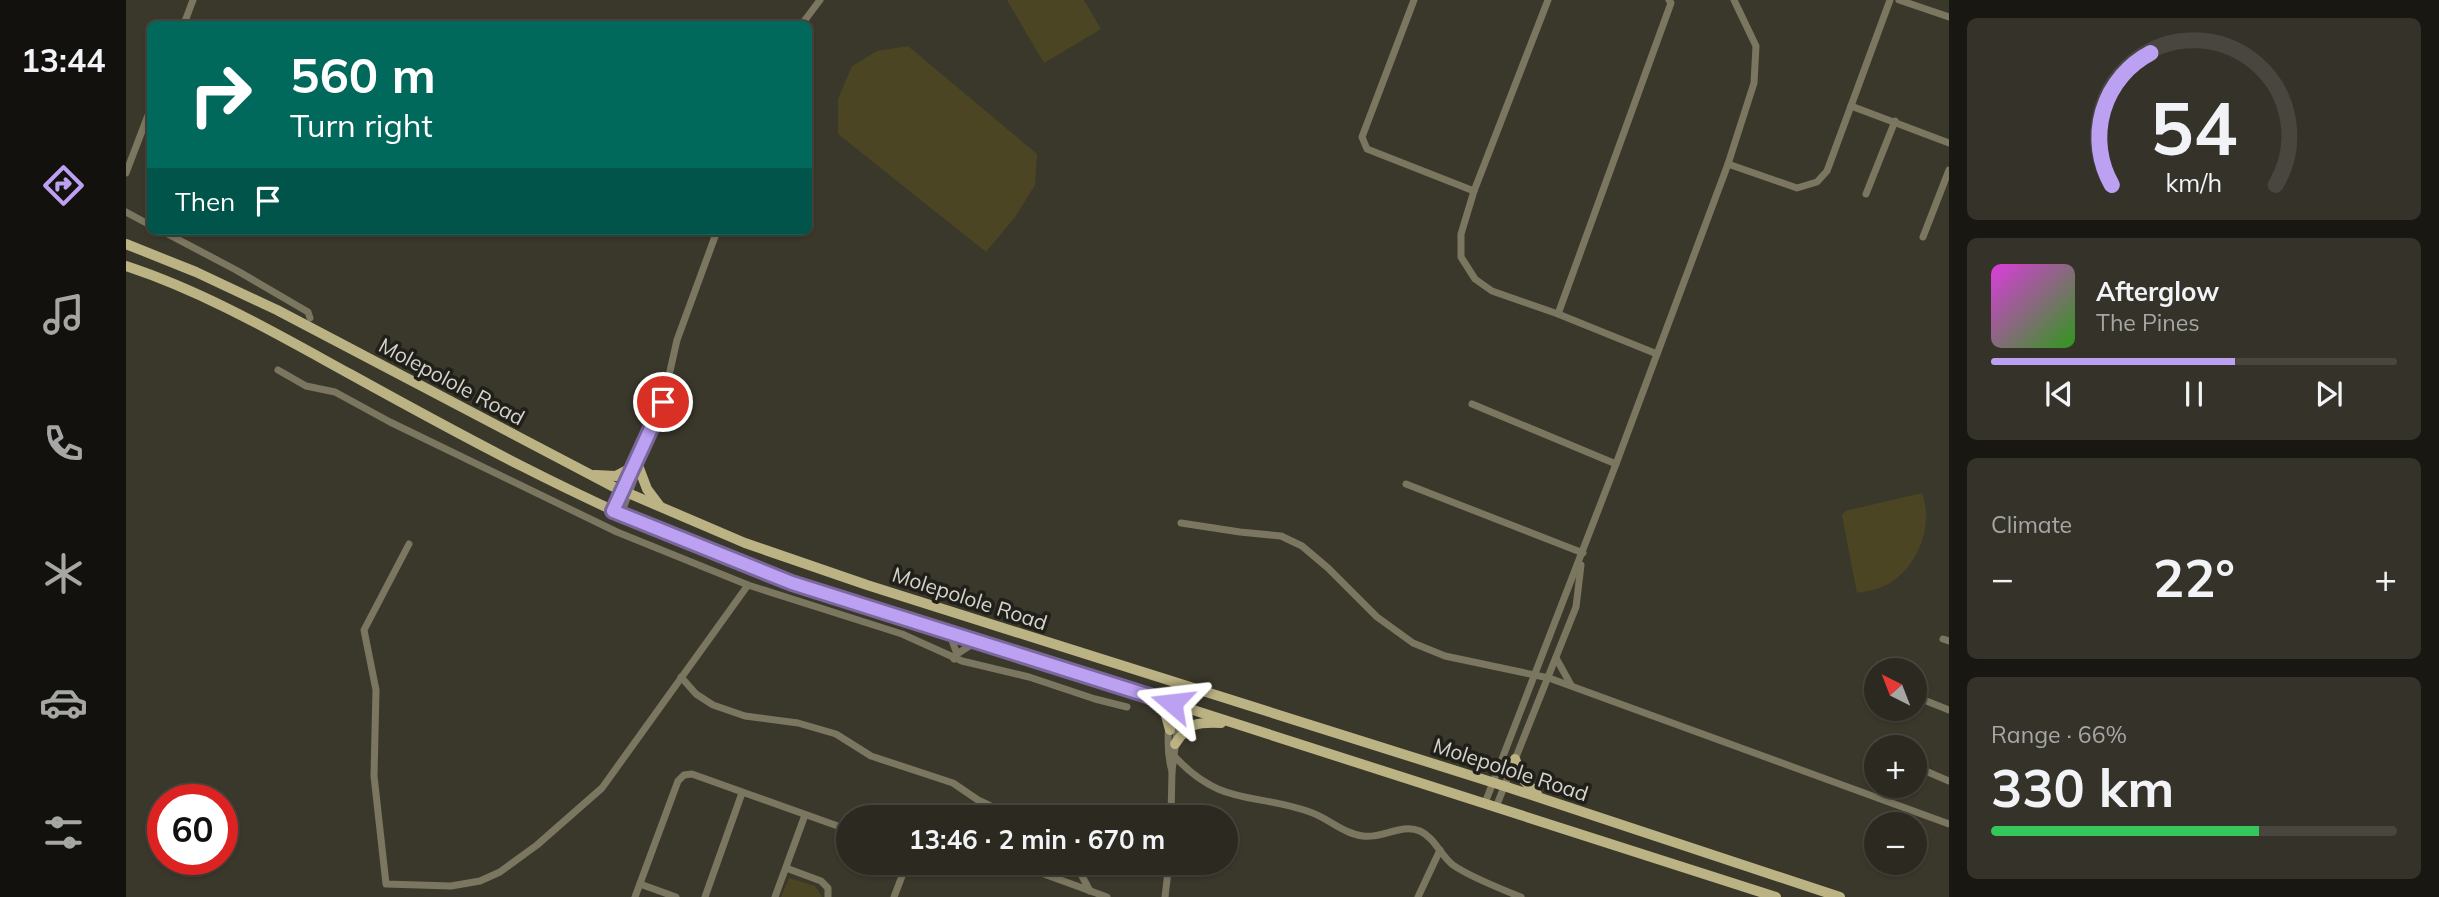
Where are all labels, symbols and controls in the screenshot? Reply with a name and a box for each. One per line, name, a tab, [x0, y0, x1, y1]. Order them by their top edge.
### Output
text: 13:44	[21, 40, 105, 80]
text: 560 m	[290, 44, 436, 105]
icon: right	[175, 49, 266, 140]
text: 54	[2150, 82, 2238, 173]
text: Turn right	[290, 105, 433, 145]
icon: directions	[39, 161, 88, 210]
text: km/h	[2166, 167, 2222, 198]
icon: arrive	[249, 182, 287, 220]
text: Then	[175, 185, 235, 218]
text: Afterglow	[2096, 275, 2219, 308]
icon: music	[39, 290, 88, 339]
text: The Pines	[2096, 308, 2200, 337]
street label: Molepolole Road	[375, 332, 529, 430]
pin	[633, 372, 693, 432]
icon: previous	[2040, 375, 2078, 413]
icon: pause	[2175, 375, 2213, 413]
icon: next	[2310, 375, 2348, 413]
icon: arrive	[644, 383, 682, 421]
icon: phone	[39, 419, 88, 468]
text: Climate	[1991, 510, 2072, 539]
text: 22°	[2153, 545, 2235, 610]
icon: climate	[39, 549, 88, 598]
text: −	[1991, 554, 2014, 602]
text: +	[2374, 554, 2397, 602]
street label: Molepolole Road	[889, 561, 1051, 635]
north arrow	[1864, 658, 1927, 721]
map controls	[1864, 658, 1927, 875]
position arrow	[1135, 666, 1209, 740]
icon: car	[39, 678, 88, 727]
text: Range · 66%	[1991, 720, 2127, 749]
street label: Molepolole Road	[1430, 732, 1592, 806]
button: +	[1864, 735, 1927, 798]
text: 330 km	[1991, 755, 2174, 820]
speed limit sign: 60	[147, 784, 238, 875]
icon: filters	[39, 808, 88, 857]
button: −	[1864, 812, 1927, 875]
text: 13:46 · 2 min · 670 m	[909, 823, 1165, 856]

